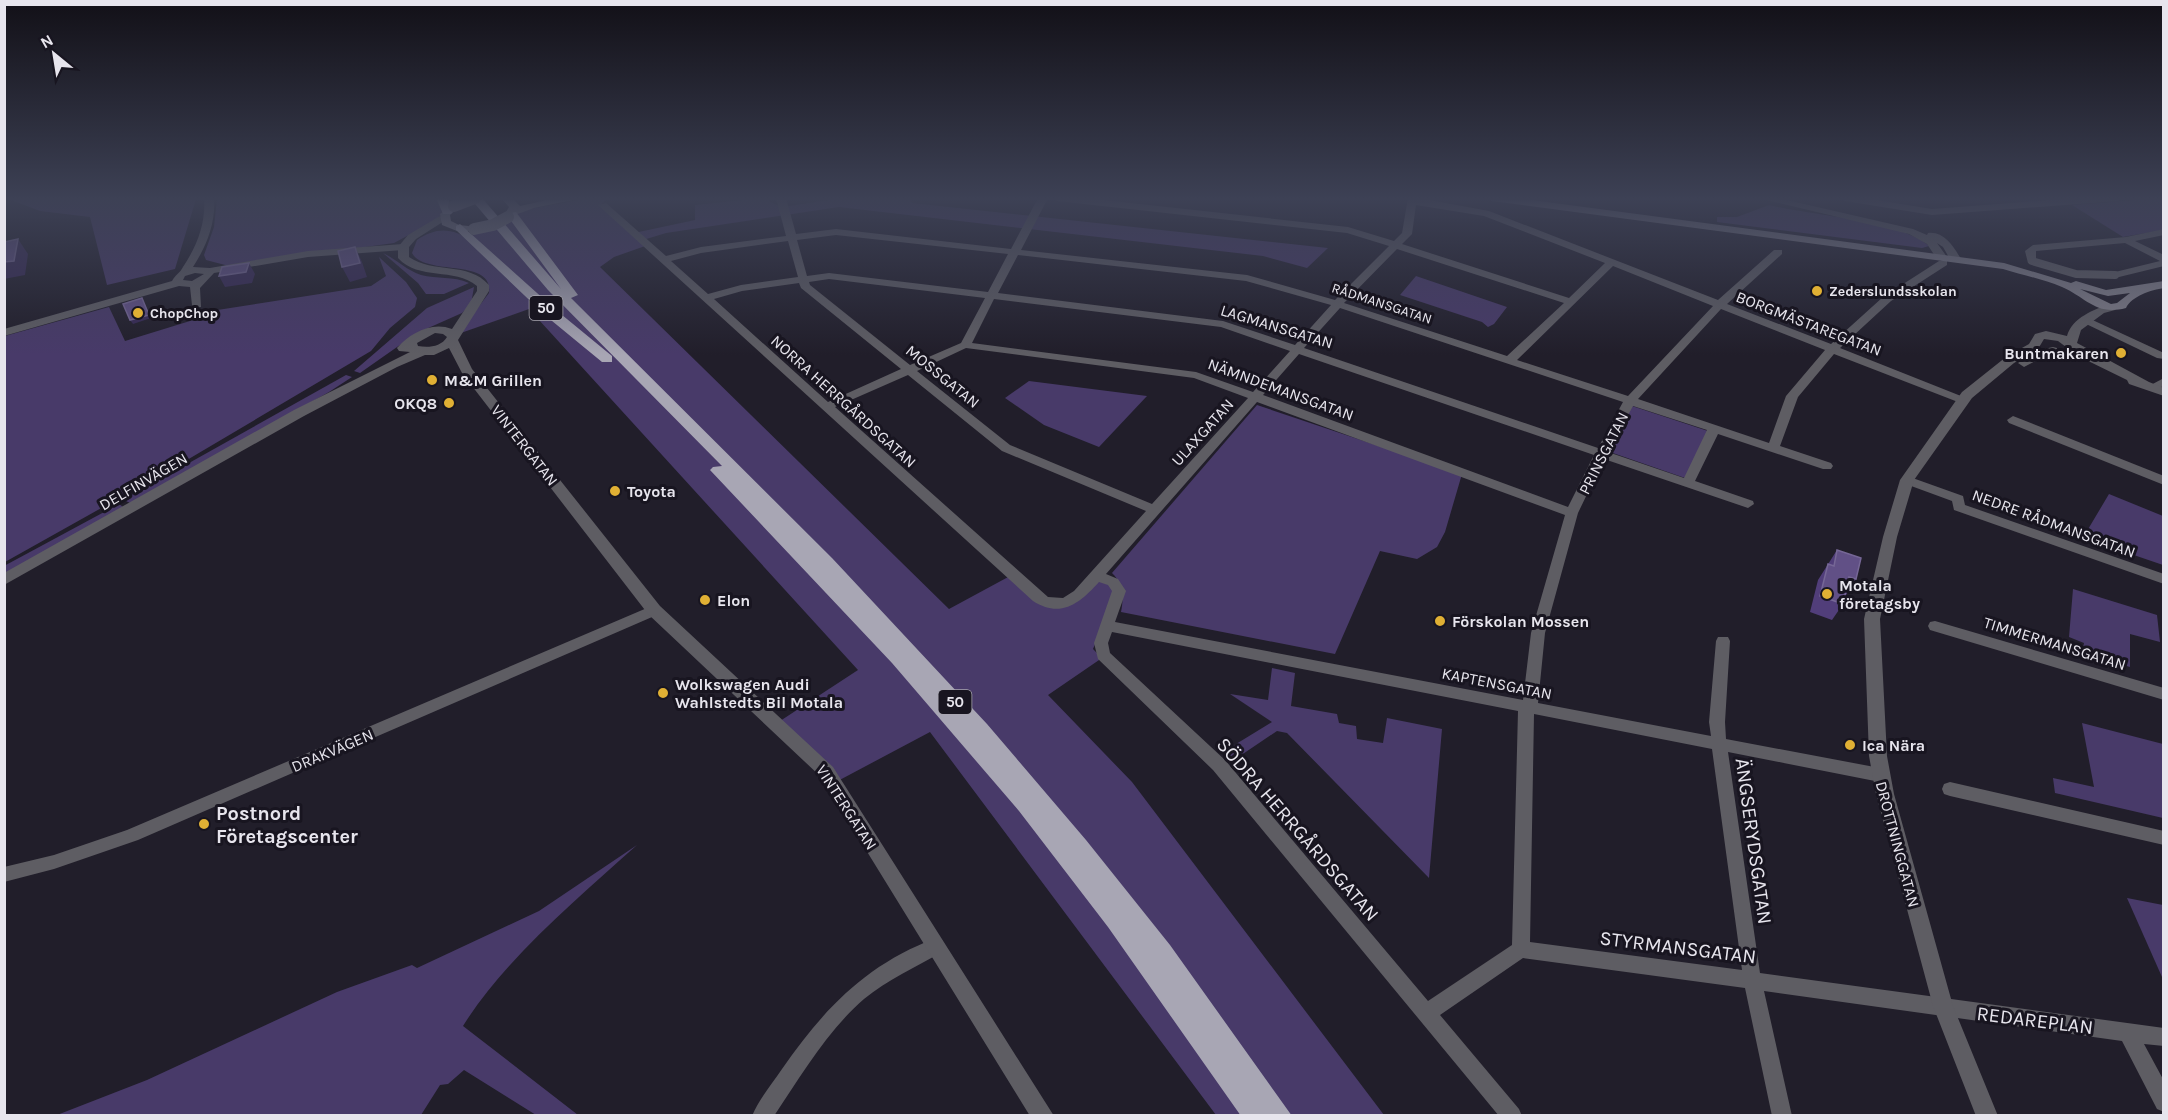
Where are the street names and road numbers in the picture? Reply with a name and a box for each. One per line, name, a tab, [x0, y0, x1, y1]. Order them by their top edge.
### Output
street label: RÅDMANSGATAN	[1330, 279, 1434, 328]
street label: BORGMÄSTAREGATAN	[1733, 287, 1884, 360]
road number: 50	[530, 296, 562, 320]
street label: LAGMANSGATAN	[1218, 300, 1335, 353]
street label: NORRA HERRGÅRDSGATAN	[767, 331, 920, 472]
street label: MOSSGATAN	[902, 341, 983, 412]
street label: NÄMNDEMANSGATAN	[1205, 354, 1356, 425]
street label: ULAXGATAN	[1167, 395, 1237, 470]
street label: VINTERGATAN	[487, 401, 562, 490]
street label: PRINSGATAN	[1575, 409, 1632, 498]
street label: DELFINVÄGEN	[96, 449, 191, 514]
street label: NEDRE RÅDMANSGATAN	[1970, 485, 2138, 562]
street label: TIMMERMANSGATAN	[1981, 613, 2128, 674]
street label: KAPTENSGATAN	[1440, 664, 1554, 703]
road number: 50	[938, 690, 972, 714]
street label: DRAKVÄGEN	[288, 725, 376, 776]
street label: SÖDRA HERRGÅRDSGATAN	[1212, 733, 1384, 926]
street label: ÄNGSERYDSGATAN	[1730, 756, 1777, 926]
street label: VINTERGATAN	[812, 761, 881, 853]
street label: DROTTNINGGATAN	[1872, 779, 1923, 909]
street label: STYRMANSGATAN	[1598, 926, 1757, 969]
street label: REDAREPLAN	[1975, 1002, 2095, 1039]

